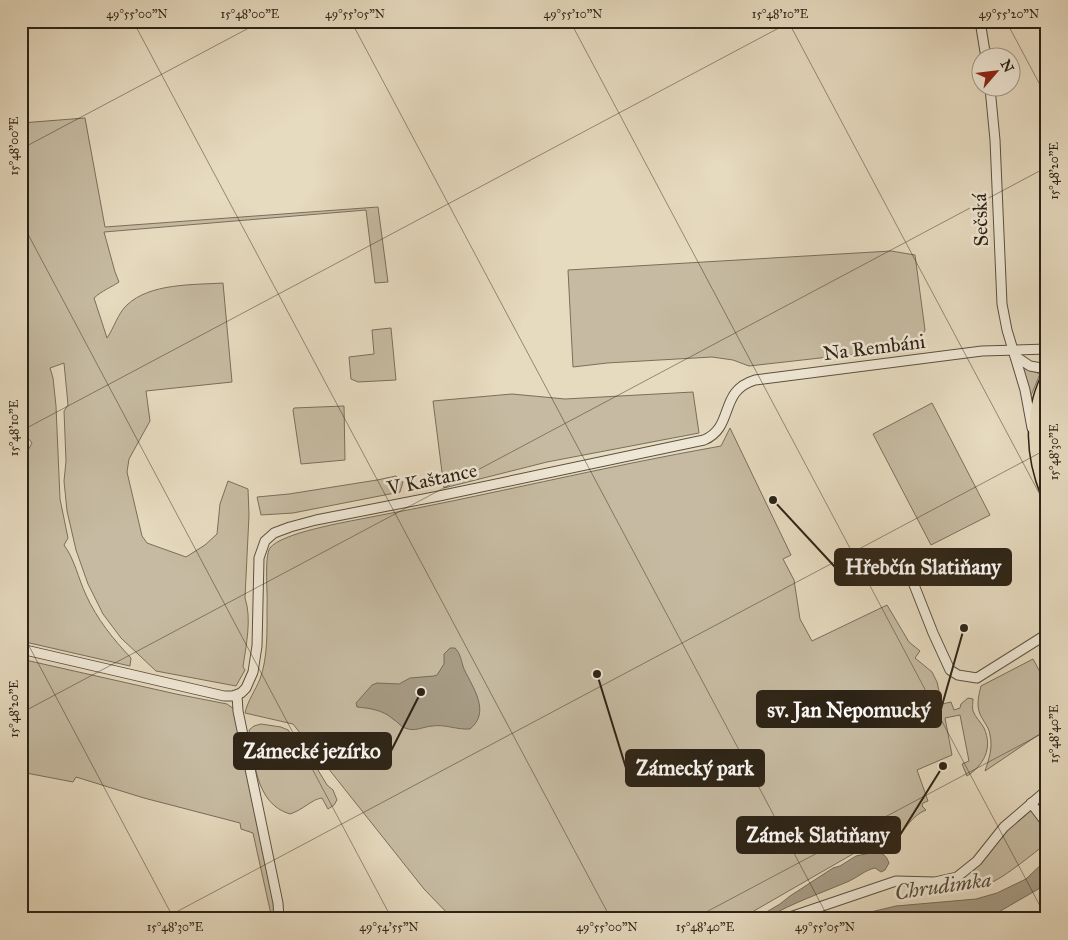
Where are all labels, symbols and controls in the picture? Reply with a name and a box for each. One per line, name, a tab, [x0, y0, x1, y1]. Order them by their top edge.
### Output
text: 49°55'00"N	[106, 7, 168, 21]
text: 15°48'00"E	[221, 7, 280, 21]
text: 49°55'05"N	[325, 7, 385, 21]
text: 49°55'10"N	[543, 7, 603, 21]
text: 15°48'10"E	[752, 7, 809, 21]
text: 49°55'20"N	[979, 7, 1039, 21]
north arrow	[970, 48, 1020, 98]
text: N	[997, 57, 1017, 75]
text: 15°48'00"E	[7, 116, 21, 175]
text: 15°48'20"E	[1047, 142, 1061, 200]
street label: Sečská	[967, 192, 993, 247]
street label: Na Rembáni	[822, 329, 927, 365]
text: 15°48'10"E	[7, 399, 21, 456]
text: 15°48'30"E	[1047, 423, 1061, 480]
street label: V Kaštance	[384, 458, 479, 500]
callout: Hřebčín Slatiňany	[835, 549, 1011, 585]
text: Hřebčín Slatiňany	[845, 554, 1002, 580]
text: 15°48'20"E	[7, 680, 21, 738]
callout: sv. Jan Nepomucký	[757, 691, 941, 727]
text: sv. Jan Nepomucký	[767, 697, 932, 724]
text: 15°48'40"E	[1047, 704, 1061, 763]
callout: Zámecké jezírko	[234, 733, 391, 769]
text: Zámecké jezírko	[243, 738, 381, 764]
callout: Zámecký park	[626, 750, 764, 786]
text: Zámecký park	[636, 755, 755, 781]
callout: Zámek Slatiňany	[737, 817, 900, 853]
text: Zámek Slatiňany	[746, 822, 891, 848]
water label: Chrudimka	[893, 866, 993, 906]
text: 15°48'30"E	[147, 920, 204, 934]
text: 49°54'55"N	[359, 920, 419, 934]
text: 49°55'00"N	[576, 920, 638, 934]
text: 15°48'40"E	[676, 920, 735, 934]
text: 49°55'05"N	[795, 920, 855, 934]

